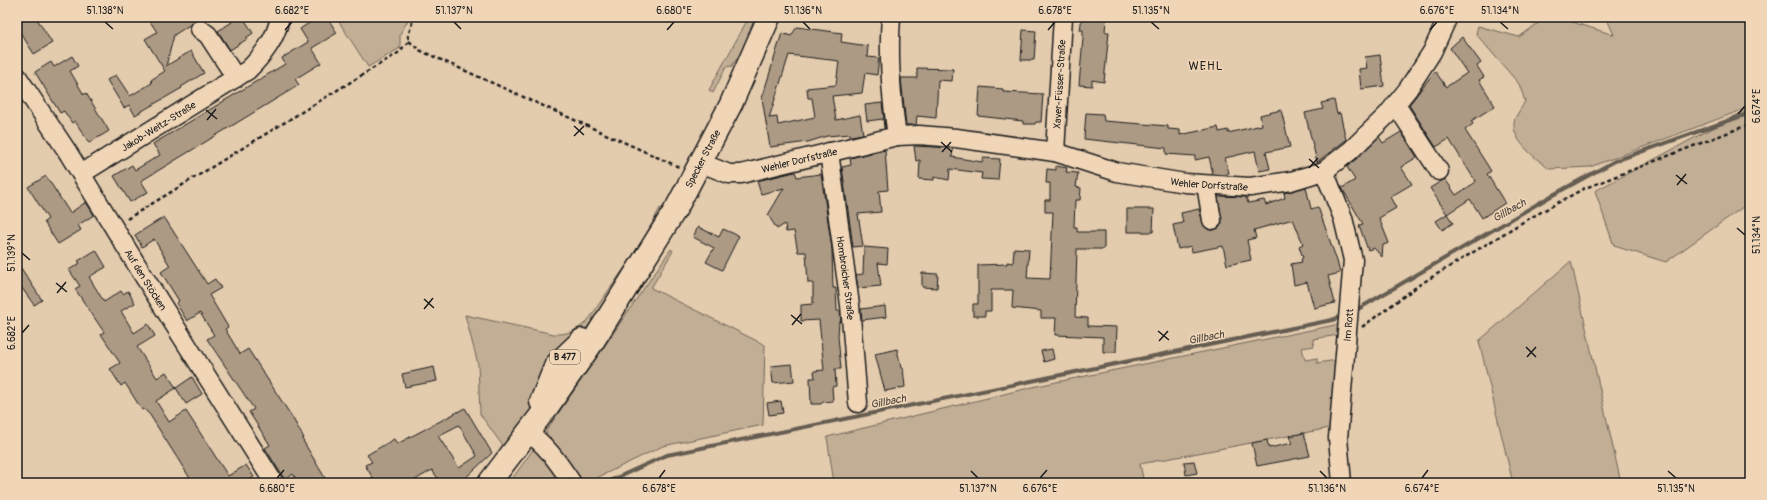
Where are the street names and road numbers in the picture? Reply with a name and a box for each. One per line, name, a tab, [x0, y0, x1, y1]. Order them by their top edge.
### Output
street label: Xaver-Füsser-Straße	[1051, 39, 1069, 129]
street label: Jakob-Weitz-Straße	[119, 99, 198, 154]
street label: Specker Straße	[683, 128, 724, 190]
street label: Wehler Dorfstraße	[760, 146, 839, 176]
street label: Wehler Dorfstraße	[1169, 176, 1248, 194]
street label: Hombroicher Straße	[834, 235, 856, 321]
street label: Auf den Stöcken	[122, 247, 169, 313]
street label: Im Rott	[1342, 307, 1356, 342]
road number: B 477	[550, 350, 580, 364]

